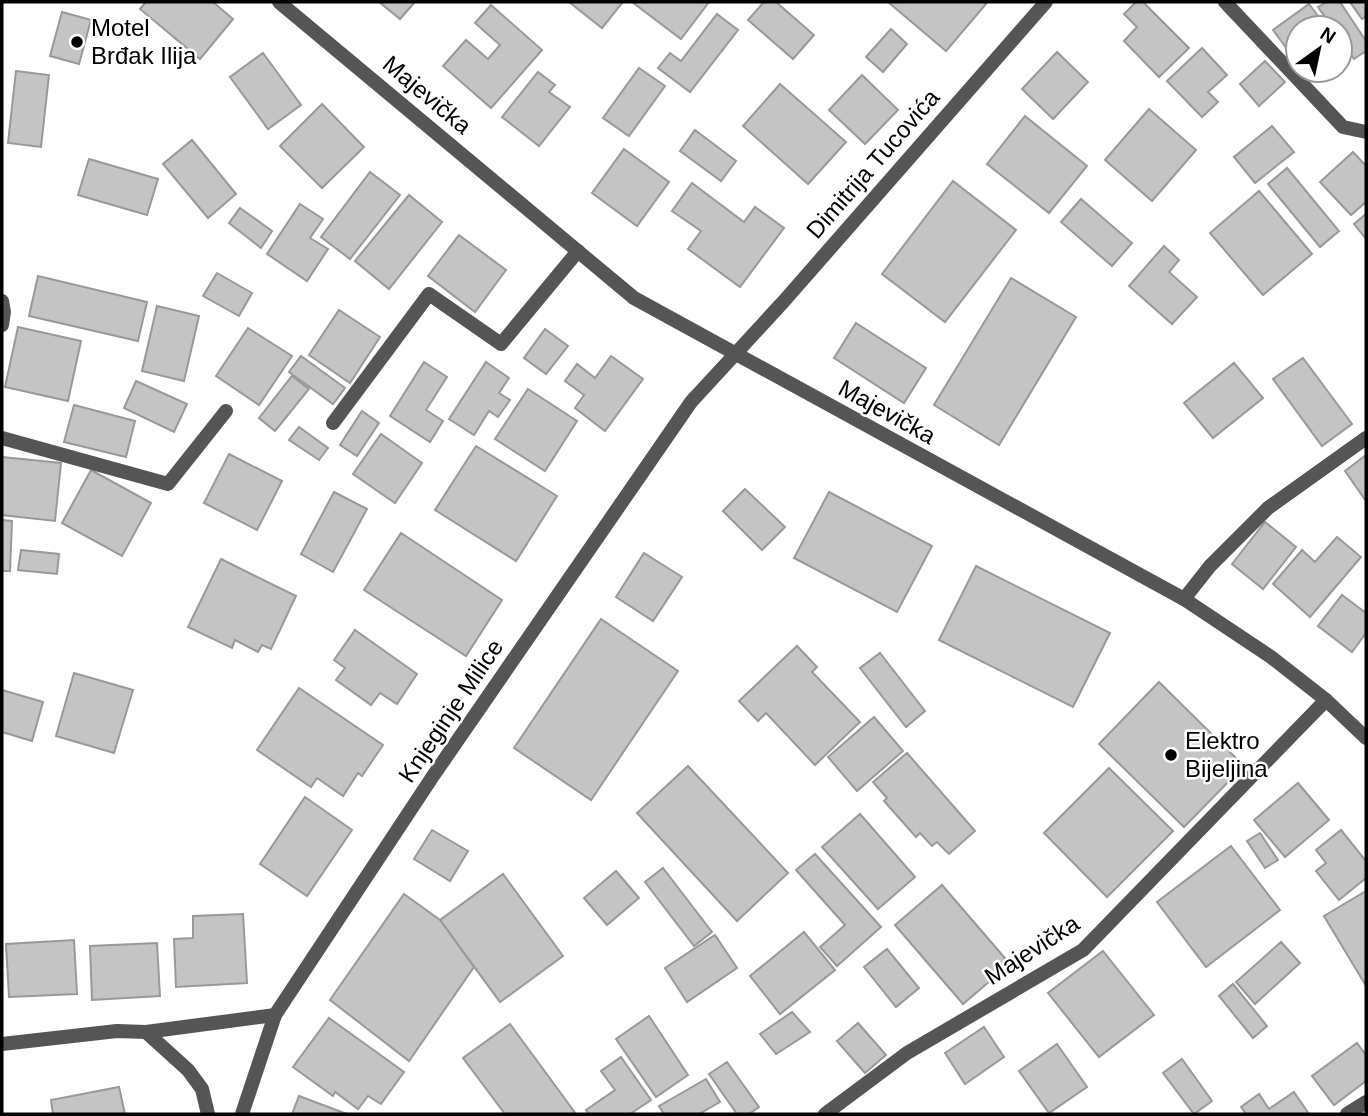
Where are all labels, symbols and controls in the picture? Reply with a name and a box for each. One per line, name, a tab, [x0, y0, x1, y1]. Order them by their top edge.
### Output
place label: Motel Brđak Ilija	[91, 14, 197, 69]
north arrow	[1284, 14, 1354, 84]
text: N	[1317, 23, 1339, 48]
marker: Motel Brđak Ilija	[69, 34, 85, 50]
street label: Majevička	[378, 50, 477, 140]
street label: Dimitrija Tucovića	[801, 83, 945, 243]
street label: Majevička	[834, 374, 941, 450]
street label: Knjeginje Milice	[393, 634, 508, 787]
place label: Elektro Bijeljina	[1185, 727, 1268, 782]
marker: Elektro Bijeljina	[1163, 747, 1179, 763]
street label: Majevička	[980, 909, 1084, 990]

